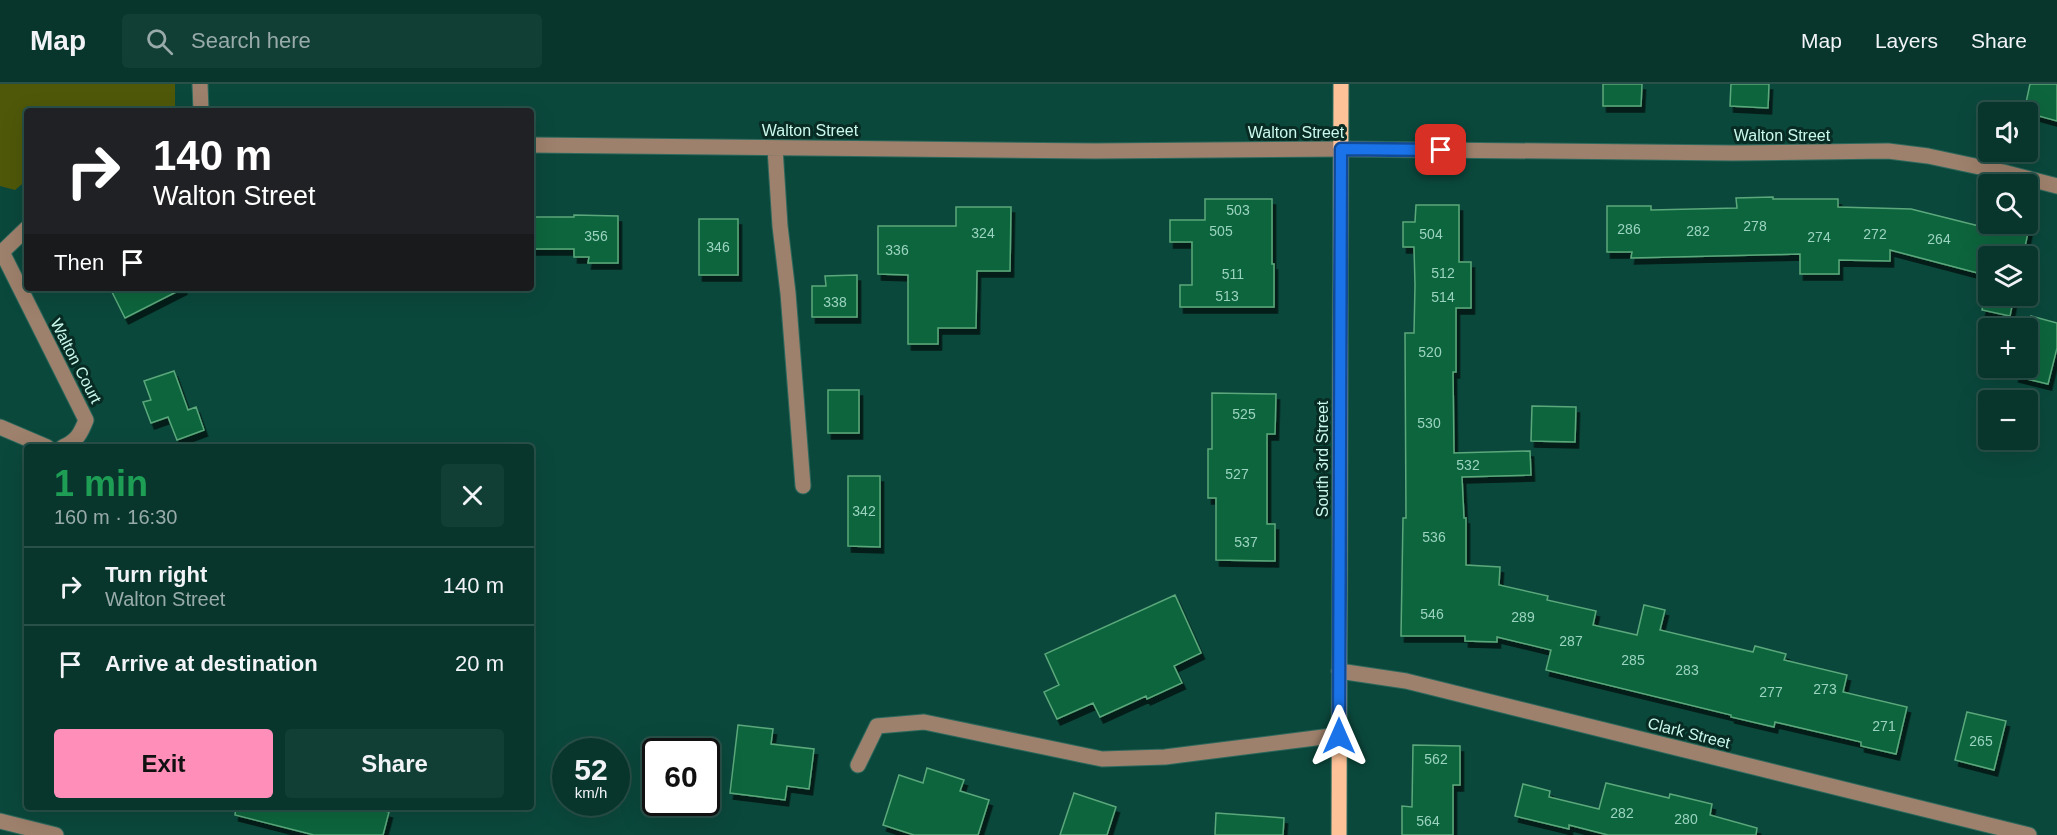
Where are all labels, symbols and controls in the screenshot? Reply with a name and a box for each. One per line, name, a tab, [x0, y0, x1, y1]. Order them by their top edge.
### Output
search box	[122, 14, 542, 68]
text: Map	[30, 25, 86, 56]
icon: search	[143, 25, 176, 58]
text: Search here	[191, 28, 311, 53]
text: Map	[1801, 29, 1842, 52]
text: Layers	[1875, 29, 1938, 52]
text: Share	[1971, 29, 2027, 52]
map controls	[1978, 102, 2038, 450]
button: sound	[1978, 102, 2038, 162]
street label: Walton Street	[762, 122, 859, 139]
street label: Walton Street	[1248, 124, 1345, 141]
pin	[1415, 124, 1466, 175]
street label: Walton Street	[1734, 127, 1831, 144]
icon: right	[54, 132, 132, 210]
text: 140 m	[153, 132, 272, 179]
icon: arrive	[1424, 133, 1457, 166]
button: search	[1978, 174, 2038, 234]
text: Walton Street	[153, 181, 316, 211]
house number: 503	[1226, 202, 1250, 218]
house number: 278	[1743, 218, 1767, 234]
house number: 286	[1617, 221, 1641, 237]
house number: 505	[1209, 223, 1233, 239]
house number: 282	[1686, 223, 1710, 239]
house number: 324	[971, 225, 995, 241]
house number: 504	[1419, 226, 1443, 242]
house number: 272	[1863, 226, 1887, 242]
house number: 356	[584, 228, 608, 244]
house number: 274	[1807, 229, 1831, 245]
house number: 264	[1927, 231, 1951, 247]
house number: 346	[706, 239, 730, 255]
house number: 336	[885, 242, 909, 258]
icon: arrive	[116, 246, 149, 279]
button: layers	[1978, 246, 2038, 306]
text: Then	[54, 250, 104, 275]
house number: 512	[1431, 265, 1455, 281]
house number: 511	[1222, 266, 1244, 282]
house number: 513	[1215, 288, 1239, 304]
house number: 514	[1431, 289, 1455, 305]
house number: 338	[823, 294, 847, 310]
street label: Walton Court	[47, 316, 105, 407]
button: +	[1978, 318, 2038, 378]
house number: 520	[1418, 344, 1442, 360]
button: −	[1978, 390, 2038, 450]
street label: South 3rd Street	[1314, 400, 1331, 517]
house number: 525	[1232, 406, 1256, 422]
house number: 530	[1417, 415, 1441, 431]
house number: 532	[1456, 457, 1480, 473]
text: 1 min	[54, 463, 148, 504]
button: close	[441, 464, 504, 527]
house number: 527	[1225, 466, 1249, 482]
house number: 342	[852, 503, 876, 519]
text: 160 m · 16:30	[54, 506, 177, 528]
house number: 536	[1422, 529, 1446, 545]
house number: 537	[1234, 534, 1258, 550]
text: Turn right	[105, 562, 207, 587]
icon: right	[54, 570, 87, 603]
text: 140 m	[443, 573, 504, 598]
text: Walton Street	[105, 588, 225, 610]
house number: 546	[1420, 606, 1444, 622]
house number: 289	[1511, 609, 1535, 625]
house number: 287	[1559, 633, 1583, 649]
icon: arrive	[54, 648, 87, 681]
text: Arrive at destination	[105, 651, 318, 676]
text: 20 m	[455, 651, 504, 676]
house number: 285	[1621, 652, 1645, 668]
house number: 283	[1675, 662, 1699, 678]
house number: 273	[1813, 681, 1837, 697]
house number: 277	[1759, 684, 1783, 700]
position arrow	[1307, 704, 1371, 768]
street label: Clark Street	[1646, 715, 1733, 752]
house number: 271	[1872, 718, 1896, 734]
button: Exit	[54, 729, 273, 798]
button: Share	[285, 729, 504, 798]
house number: 265	[1969, 733, 1993, 749]
speed limit sign: 60	[642, 738, 720, 816]
house number: 562	[1424, 751, 1448, 767]
text: 52	[574, 753, 608, 786]
text: km/h	[575, 784, 607, 801]
house number: 282	[1610, 805, 1634, 821]
house number: 280	[1674, 811, 1698, 827]
house number: 564	[1416, 813, 1440, 829]

